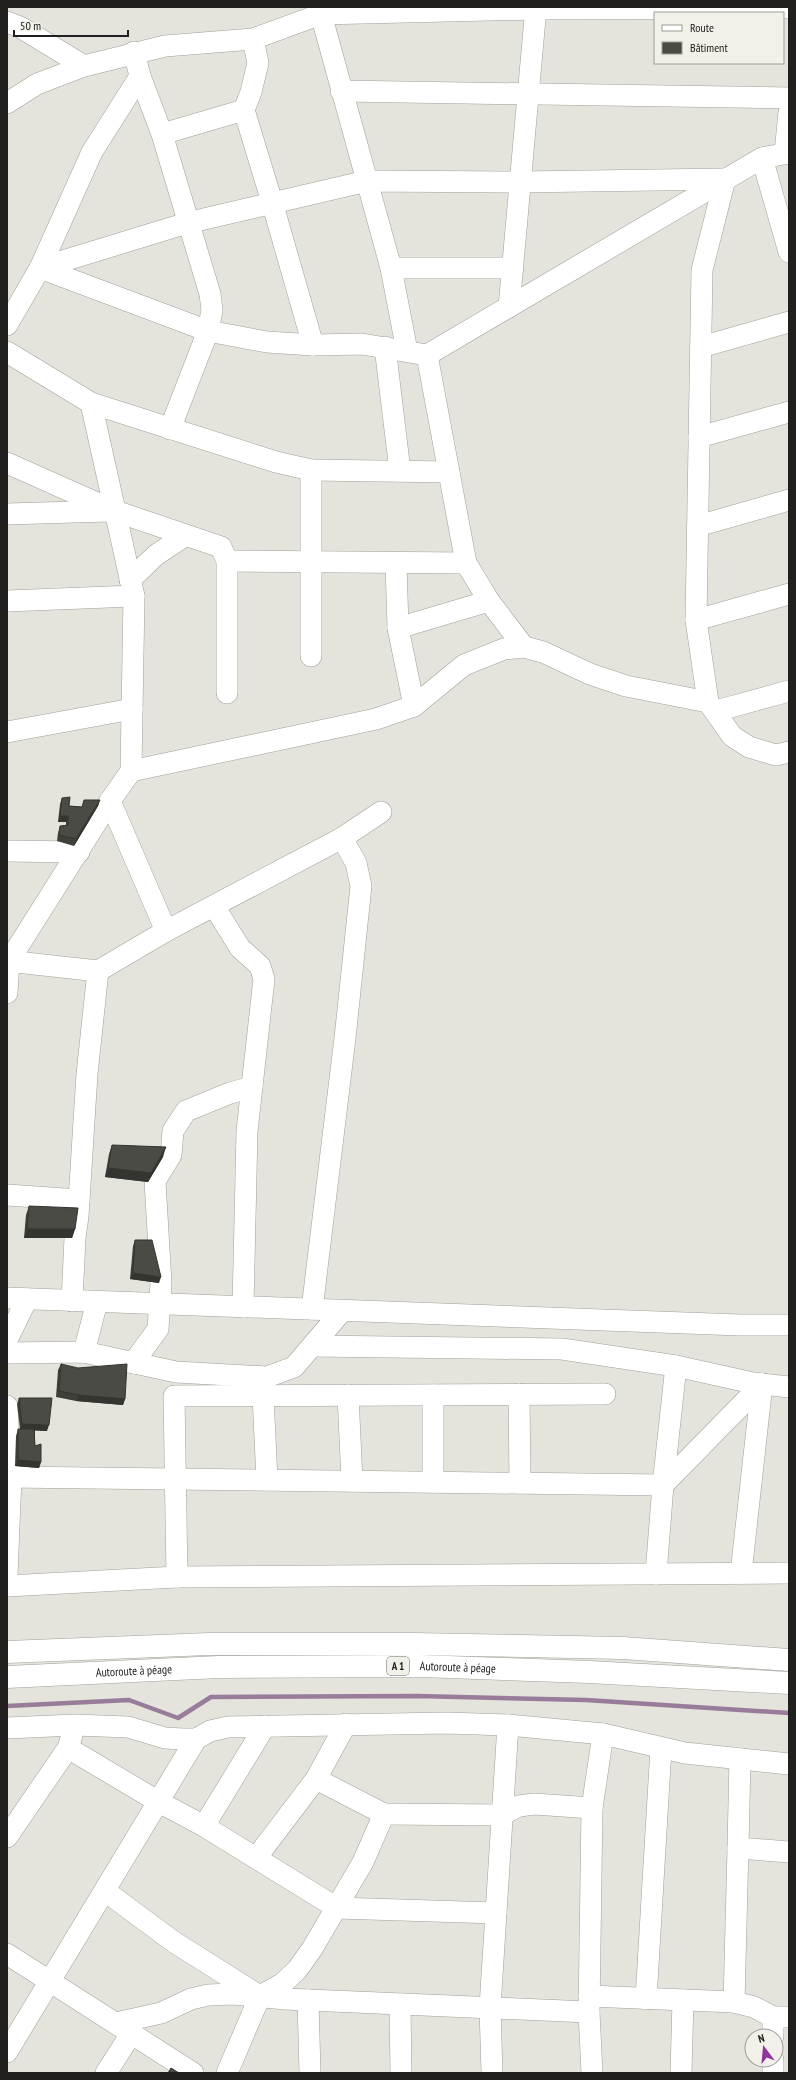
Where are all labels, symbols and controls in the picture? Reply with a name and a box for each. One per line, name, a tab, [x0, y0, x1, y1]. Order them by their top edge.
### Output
scale bar	[14, 12, 128, 38]
legend	[654, 12, 784, 64]
text: 50 m	[20, 18, 41, 33]
text: Route	[690, 20, 714, 35]
text: Bâtiment	[690, 40, 728, 55]
road number: A 1	[387, 1657, 409, 1675]
street label: Autoroute à péage	[419, 1658, 496, 1676]
street label: Autoroute à péage	[95, 1661, 172, 1680]
north arrow	[744, 2028, 784, 2068]
text: N	[756, 2031, 766, 2046]

